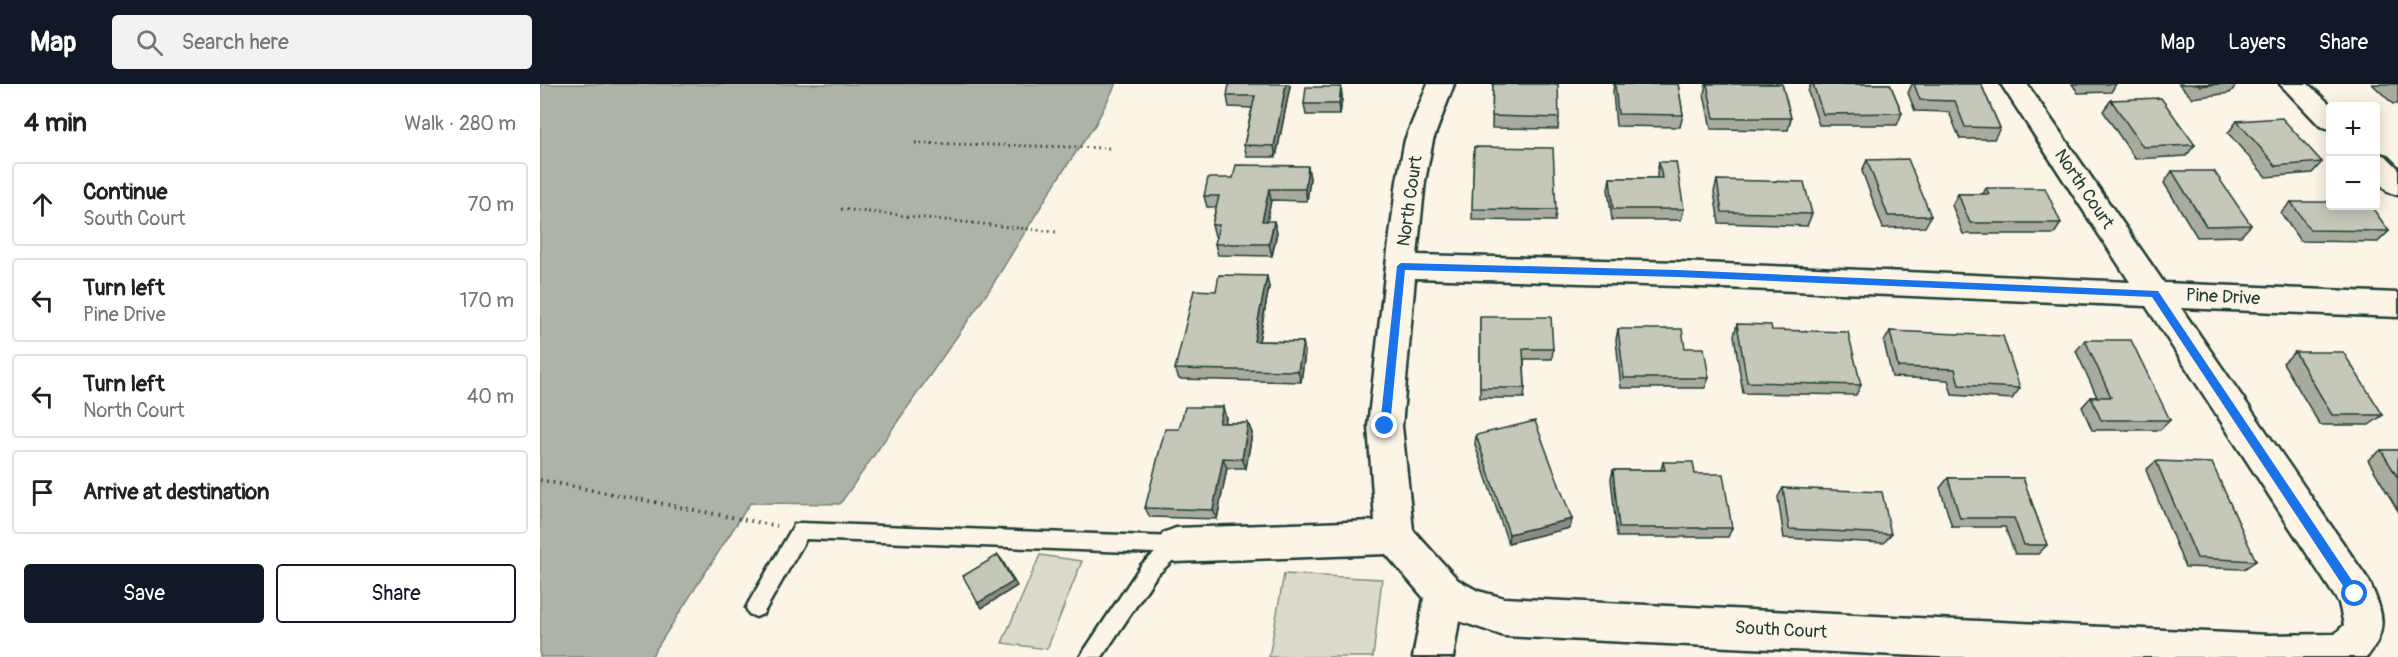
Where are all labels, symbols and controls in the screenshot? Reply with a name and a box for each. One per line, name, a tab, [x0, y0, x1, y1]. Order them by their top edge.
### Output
search box	[112, 15, 532, 69]
text: Map	[30, 25, 76, 60]
icon: search	[133, 26, 166, 59]
text: Search here	[181, 28, 289, 56]
text: Map	[2160, 29, 2195, 56]
text: Layers	[2228, 29, 2286, 56]
text: Share	[2319, 29, 2368, 56]
map controls	[2326, 102, 2380, 210]
button: +	[2326, 102, 2380, 156]
text: 4 min	[24, 107, 87, 139]
text: Walk · 280 m	[404, 111, 516, 136]
street label: North Court	[2049, 145, 2119, 234]
street label: North Court	[1392, 153, 1428, 248]
button: −	[2326, 156, 2380, 210]
text: Continue	[83, 178, 167, 206]
icon: ahead	[26, 188, 59, 221]
text: 70 m	[468, 192, 514, 217]
text: South Court	[83, 206, 186, 231]
text: Turn left	[83, 274, 165, 302]
icon: left	[26, 284, 59, 317]
street label: Pine Drive	[2185, 284, 2261, 310]
text: 170 m	[460, 288, 514, 313]
text: Pine Drive	[83, 302, 166, 327]
text: Turn left	[83, 370, 165, 398]
icon: left	[26, 380, 59, 413]
text: 40 m	[467, 384, 514, 409]
text: North Court	[83, 398, 185, 423]
route end	[1371, 412, 1397, 438]
icon: arrive	[26, 476, 59, 509]
text: Arrive at destination	[83, 478, 269, 506]
button: Save	[24, 564, 264, 623]
button: Share	[276, 564, 516, 623]
route start	[2341, 580, 2367, 606]
street label: South Court	[1734, 616, 1828, 644]

